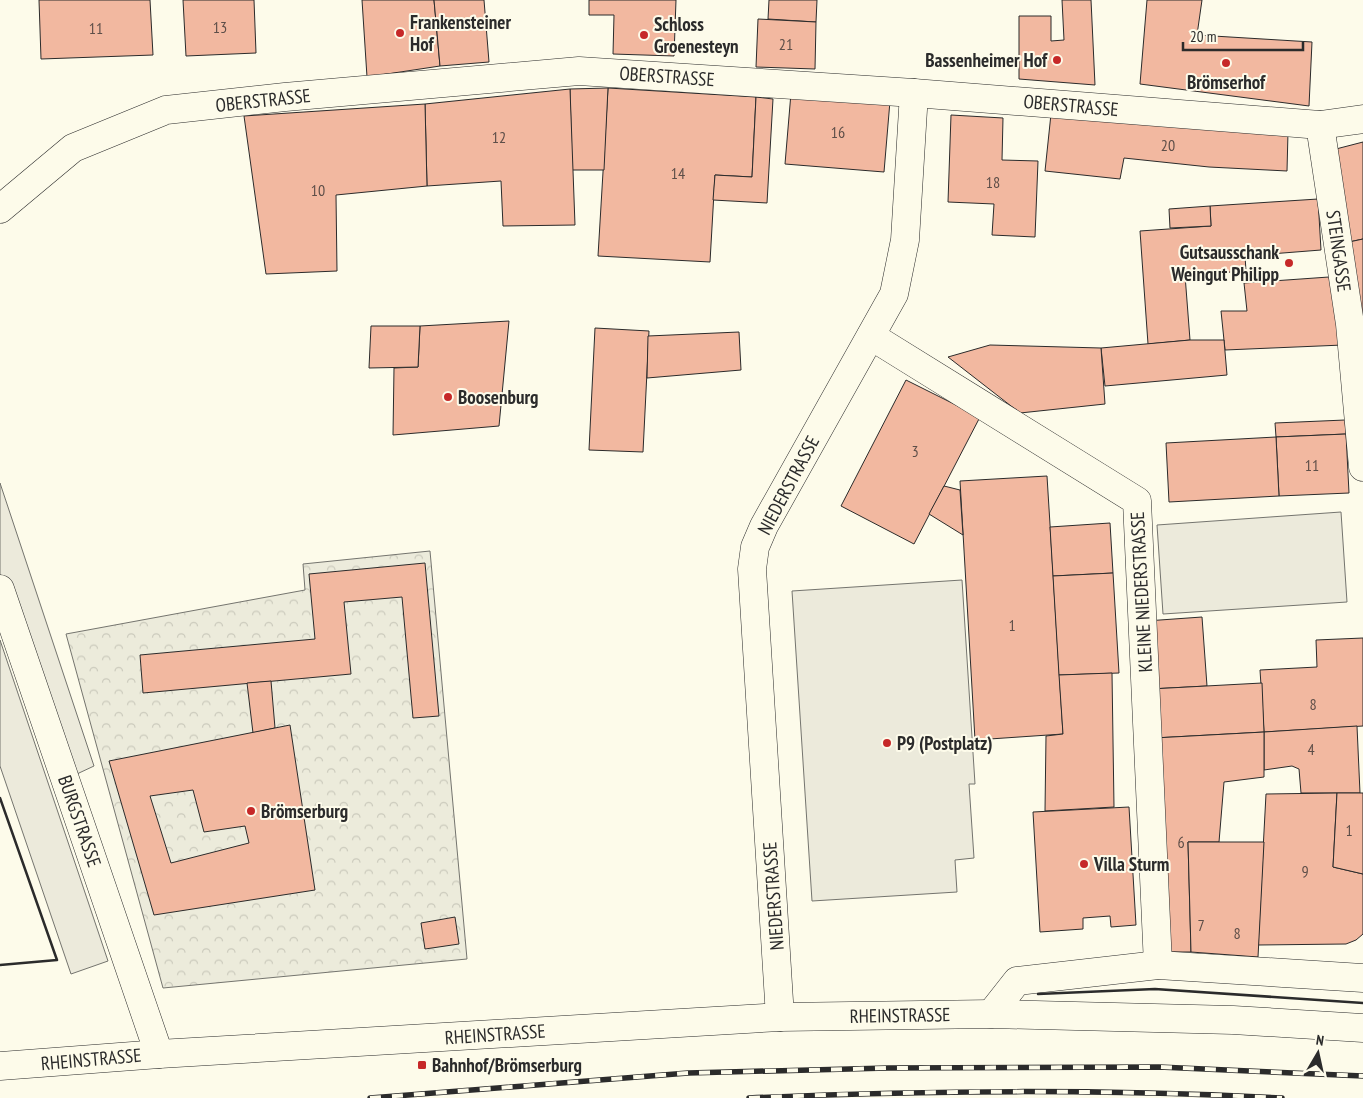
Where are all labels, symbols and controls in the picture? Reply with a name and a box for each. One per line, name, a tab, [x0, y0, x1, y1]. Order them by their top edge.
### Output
place label: Frankensteiner Hof	[410, 10, 511, 56]
place label: Schloss Groenesteyn	[654, 12, 739, 58]
house number: 13	[213, 17, 227, 37]
house number: 11	[89, 18, 103, 38]
scale bar	[1183, 20, 1303, 52]
marker: Frankensteiner Hof	[394, 27, 406, 39]
text: 20 m	[1190, 27, 1216, 46]
marker: Schloss Groenesteyn	[638, 29, 650, 41]
house number: 21	[779, 34, 793, 54]
place label: Bassenheimer Hof	[925, 48, 1048, 72]
marker: Bassenheimer Hof	[1051, 54, 1063, 66]
marker: Brömserhof	[1220, 57, 1232, 69]
street label: OBERSTRASSE	[619, 61, 715, 91]
place label: Brömserhof	[1187, 70, 1266, 94]
street label: OBERSTRASSE	[214, 83, 312, 117]
street label: OBERSTRASSE	[1022, 89, 1120, 121]
house number: 16	[831, 122, 845, 142]
house number: 12	[492, 127, 506, 147]
house number: 20	[1161, 135, 1175, 155]
house number: 14	[671, 163, 685, 183]
house number: 18	[986, 172, 1000, 192]
house number: 10	[311, 180, 325, 200]
street label: STEINGASSE	[1321, 209, 1357, 293]
place label: Gutsausschank Weingut Philipp	[1170, 240, 1279, 286]
marker: Gutsausschank Weingut Philipp	[1283, 257, 1295, 269]
place label: Boosenburg	[458, 385, 538, 409]
marker: Boosenburg	[442, 391, 454, 403]
street label: NIEDERSTRASSE	[752, 431, 824, 539]
house number: 3	[911, 441, 919, 461]
house number: 11	[1305, 455, 1319, 475]
street label: KLEINE NIEDERSTRASSE	[1125, 511, 1157, 673]
house number: 1	[1008, 615, 1016, 635]
house number: 8	[1309, 694, 1317, 714]
place label: P9 (Postplatz)	[897, 731, 992, 755]
marker: P9 (Postplatz)	[881, 737, 893, 749]
house number: 4	[1307, 739, 1315, 759]
street label: BURGSTRASSE	[53, 772, 107, 870]
place label: Brömserburg	[261, 799, 348, 823]
marker: Brömserburg	[245, 805, 257, 817]
house number: 1	[1345, 820, 1353, 840]
house number: 6	[1177, 832, 1185, 852]
street label: NIEDERSTRASSE	[757, 841, 789, 951]
place label: Villa Sturm	[1093, 852, 1169, 876]
marker: Villa Sturm	[1078, 858, 1090, 870]
house number: 9	[1301, 861, 1309, 881]
house number: 7	[1197, 915, 1205, 935]
house number: 8	[1233, 923, 1241, 943]
street label: RHEINSTRASSE	[849, 1002, 951, 1028]
street label: RHEINSTRASSE	[444, 1019, 546, 1049]
north arrow	[1293, 1028, 1343, 1078]
text: N	[1315, 1031, 1325, 1050]
street label: RHEINSTRASSE	[40, 1043, 142, 1075]
place label: Bahnhof/Brömserburg	[432, 1053, 582, 1077]
marker: Bahnhof/Brömserburg	[416, 1059, 428, 1071]

